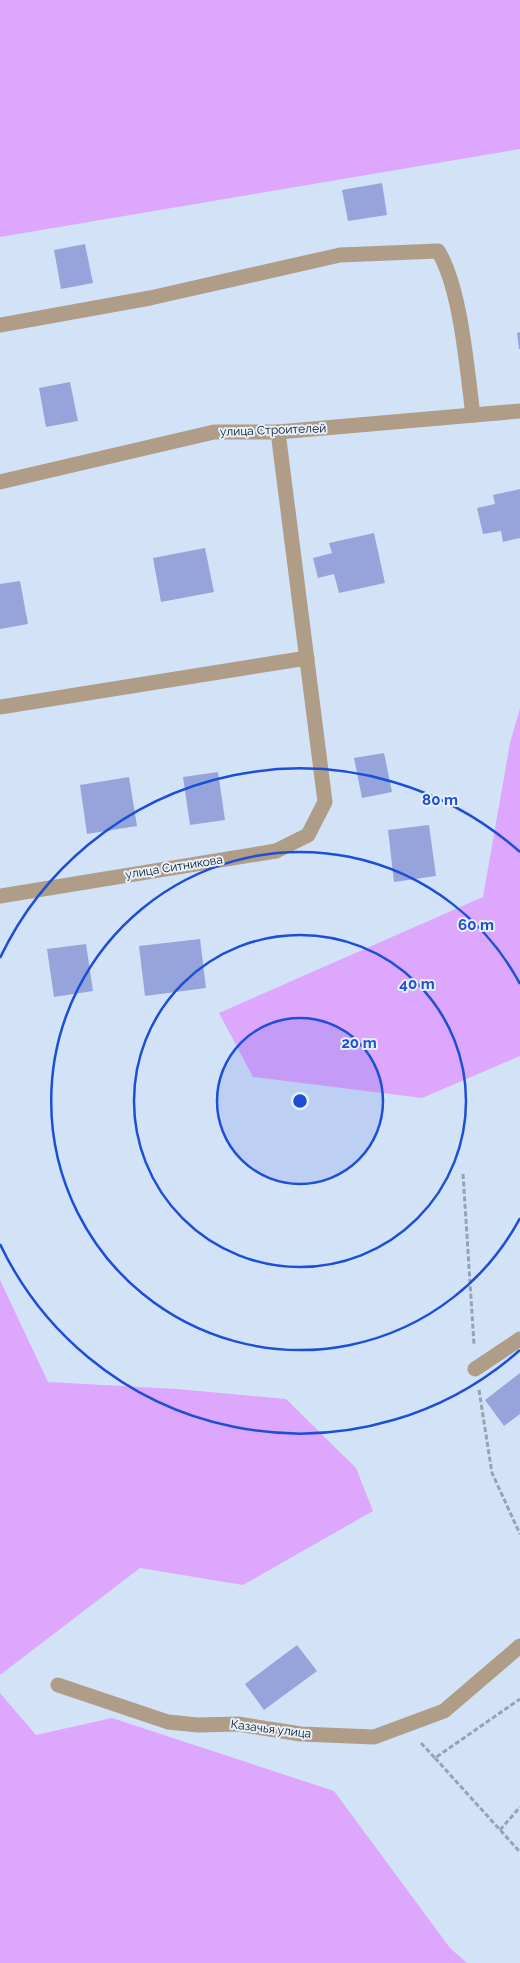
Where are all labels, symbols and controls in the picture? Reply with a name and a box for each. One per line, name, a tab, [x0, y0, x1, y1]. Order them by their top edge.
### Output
street label: улица Строителей	[220, 421, 326, 439]
text: 80 m	[422, 791, 458, 809]
street label: улица Ситникова	[124, 852, 224, 882]
text: 60 m	[458, 916, 494, 934]
text: 40 m	[399, 975, 435, 993]
text: 20 m	[341, 1034, 377, 1052]
centre of rings	[291, 1092, 309, 1110]
street label: Казачья улица	[230, 1717, 312, 1741]

